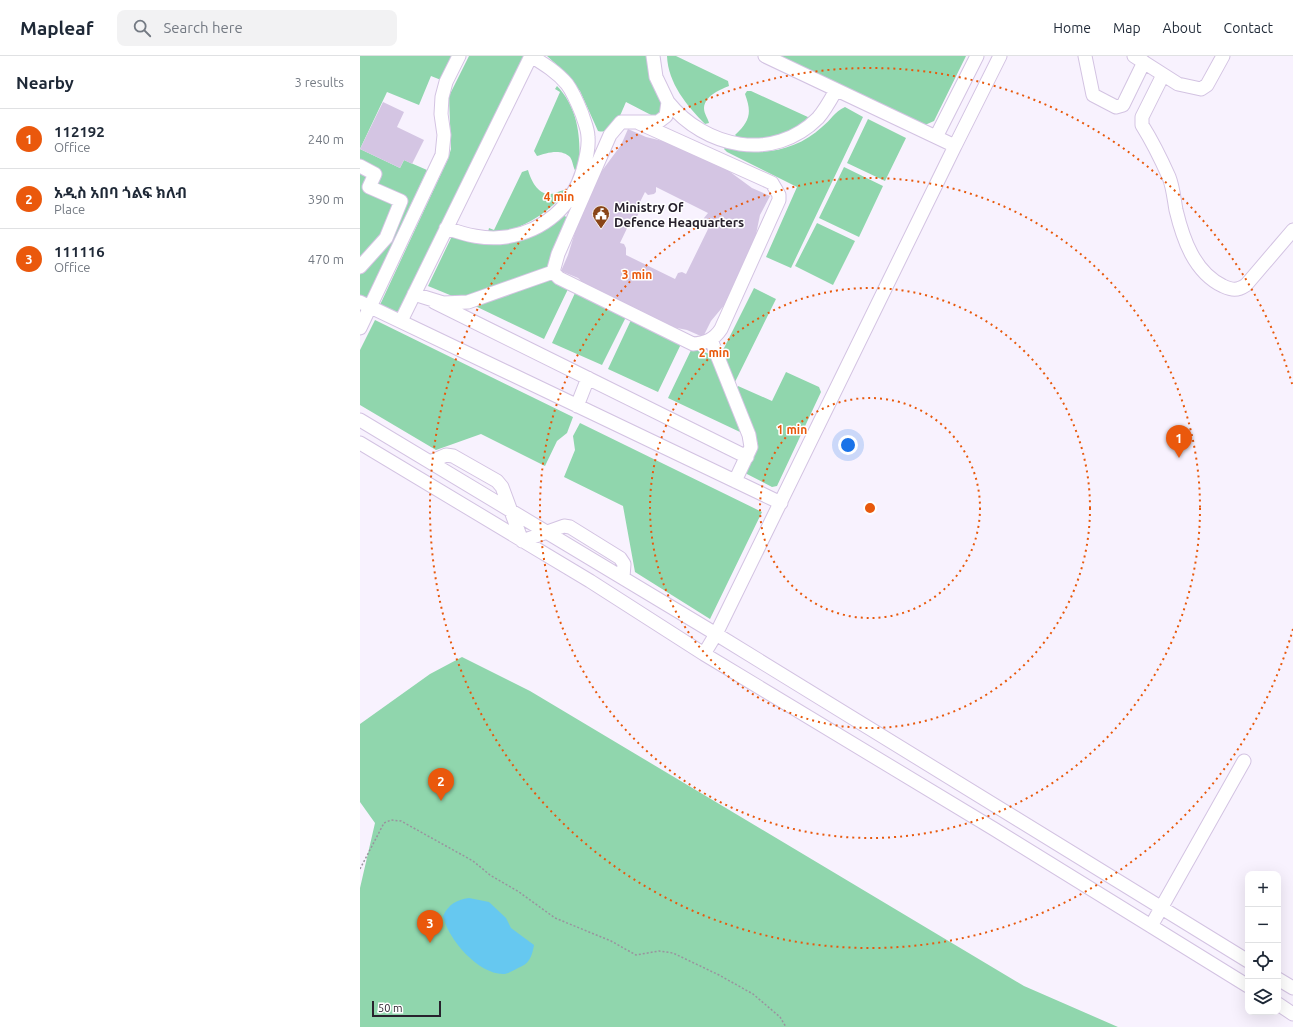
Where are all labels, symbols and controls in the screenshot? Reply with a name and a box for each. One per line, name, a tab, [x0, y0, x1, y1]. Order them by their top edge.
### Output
search box	[117, 10, 397, 46]
text: Mapleaf	[20, 17, 93, 39]
icon: search	[131, 17, 153, 39]
text: Search here	[163, 19, 243, 36]
text: Home	[1053, 20, 1091, 36]
text: Map	[1113, 20, 1141, 36]
text: About	[1163, 20, 1202, 36]
text: Contact	[1224, 20, 1273, 36]
text: Nearby	[16, 73, 74, 92]
text: 3 results	[294, 75, 344, 89]
text: 112192	[54, 123, 105, 140]
text: 1	[25, 132, 33, 146]
text: 240 m	[308, 132, 344, 146]
text: Office	[54, 140, 90, 154]
text: አዲስ አበባ ጎልፍ ክለብ	[54, 184, 187, 201]
text: 4 min	[544, 190, 574, 203]
text: 2	[25, 192, 33, 206]
text: 390 m	[308, 192, 344, 206]
place label: Ministry Of Defence Heaquarters	[614, 200, 744, 229]
text: Place	[54, 202, 85, 216]
public building icon: Ministry Of Defence Heaquarters	[591, 204, 611, 229]
text: 111116	[54, 243, 105, 260]
text: 3	[25, 252, 33, 266]
text: 470 m	[308, 252, 344, 266]
text: Office	[54, 260, 90, 274]
text: 3 min	[622, 268, 652, 281]
text: 2 min	[699, 346, 729, 359]
text: 1 min	[777, 423, 807, 436]
pin: 1	[1166, 425, 1192, 458]
your location	[838, 435, 858, 455]
centre of rings	[863, 501, 877, 515]
pin: 2	[428, 768, 454, 801]
map controls	[1245, 871, 1281, 1015]
button: +	[1245, 871, 1281, 907]
button: −	[1245, 907, 1281, 943]
pin: 3	[417, 910, 443, 943]
button: locate	[1245, 943, 1281, 979]
button: layers	[1245, 979, 1281, 1015]
scale bar	[372, 999, 441, 1018]
text: 50 m	[378, 1002, 402, 1014]

